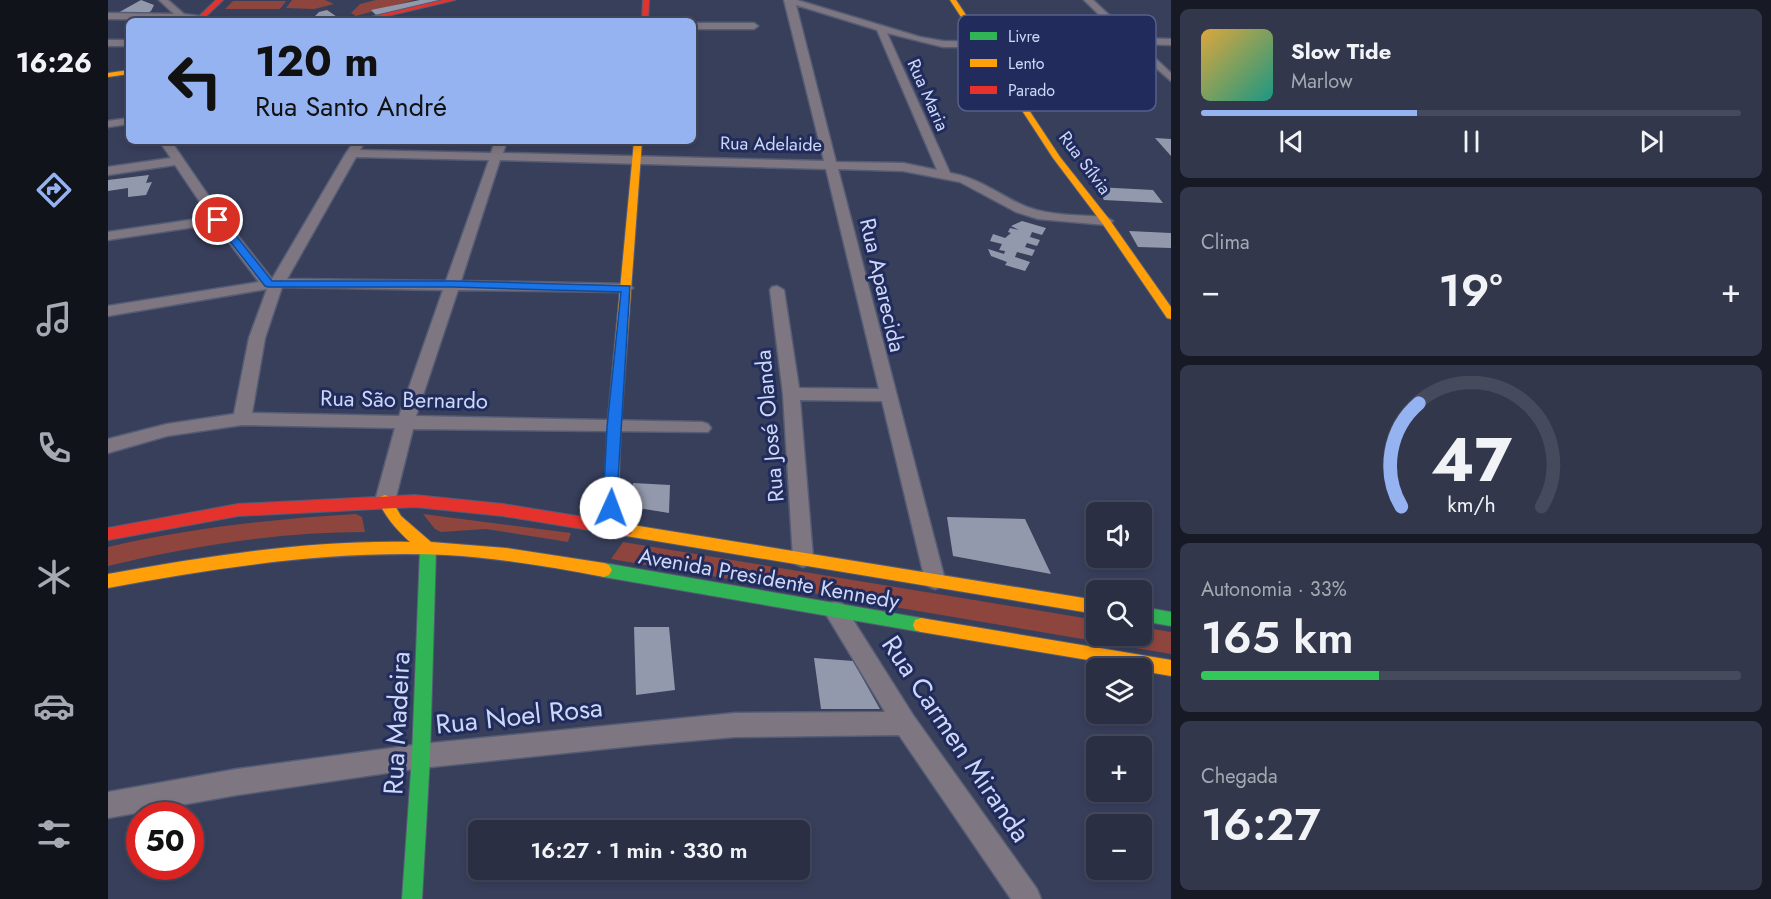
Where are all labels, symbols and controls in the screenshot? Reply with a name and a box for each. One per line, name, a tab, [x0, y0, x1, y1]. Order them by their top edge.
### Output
legend	[958, 15, 1156, 111]
text: Livre	[1008, 25, 1040, 48]
text: 120 m	[255, 31, 379, 92]
text: Slow Tide	[1291, 35, 1391, 67]
icon: left	[156, 42, 234, 120]
text: 16:26	[16, 43, 92, 82]
text: Lento	[1008, 52, 1045, 75]
street label: Rua Maria	[901, 55, 955, 135]
text: Marlow	[1291, 67, 1353, 96]
text: Parado	[1008, 79, 1055, 102]
text: Rua Santo André	[255, 87, 447, 126]
icon: previous	[1275, 125, 1308, 158]
icon: pause	[1455, 125, 1488, 158]
icon: next	[1635, 125, 1668, 158]
street label: Rua Sílvia	[1052, 126, 1118, 200]
street label: Rua Adelaide	[720, 130, 822, 158]
icon: directions	[33, 169, 75, 211]
pin	[192, 194, 243, 245]
icon: arrive	[201, 203, 234, 236]
street label: Rua Aparecida	[852, 215, 914, 355]
text: Clima	[1201, 228, 1250, 257]
text: 19°	[1439, 258, 1503, 323]
text: −	[1201, 267, 1220, 314]
text: +	[1721, 267, 1741, 314]
icon: music	[33, 298, 75, 340]
street label: Rua José Olanda	[746, 348, 792, 504]
street label: Rua São Bernardo	[320, 382, 488, 416]
text: 47	[1430, 414, 1512, 504]
icon: phone	[33, 427, 75, 469]
position arrow	[579, 476, 643, 540]
text: km/h	[1447, 489, 1495, 520]
map controls	[1086, 502, 1152, 880]
button: sound	[1086, 502, 1152, 568]
street label: Avenida Presidente Kennedy	[636, 539, 902, 617]
icon: climate	[33, 556, 75, 598]
text: Autonomia · 33%	[1201, 575, 1347, 604]
button: search	[1086, 580, 1152, 646]
text: 165 km	[1201, 605, 1354, 670]
street label: Rua Carmen Miranda	[873, 627, 1040, 850]
street label: Rua Madeira	[373, 650, 420, 796]
button: layers	[1086, 658, 1152, 724]
icon: car	[33, 685, 75, 727]
street label: Rua Noel Rosa	[433, 687, 605, 744]
button: +	[1086, 736, 1152, 802]
text: Chegada	[1201, 762, 1278, 791]
text: 16:27	[1201, 792, 1320, 857]
speed limit sign: 50	[126, 802, 204, 880]
icon: filters	[33, 813, 75, 855]
button: −	[1086, 814, 1152, 880]
text: 16:27 · 1 min · 330 m	[531, 834, 747, 866]

